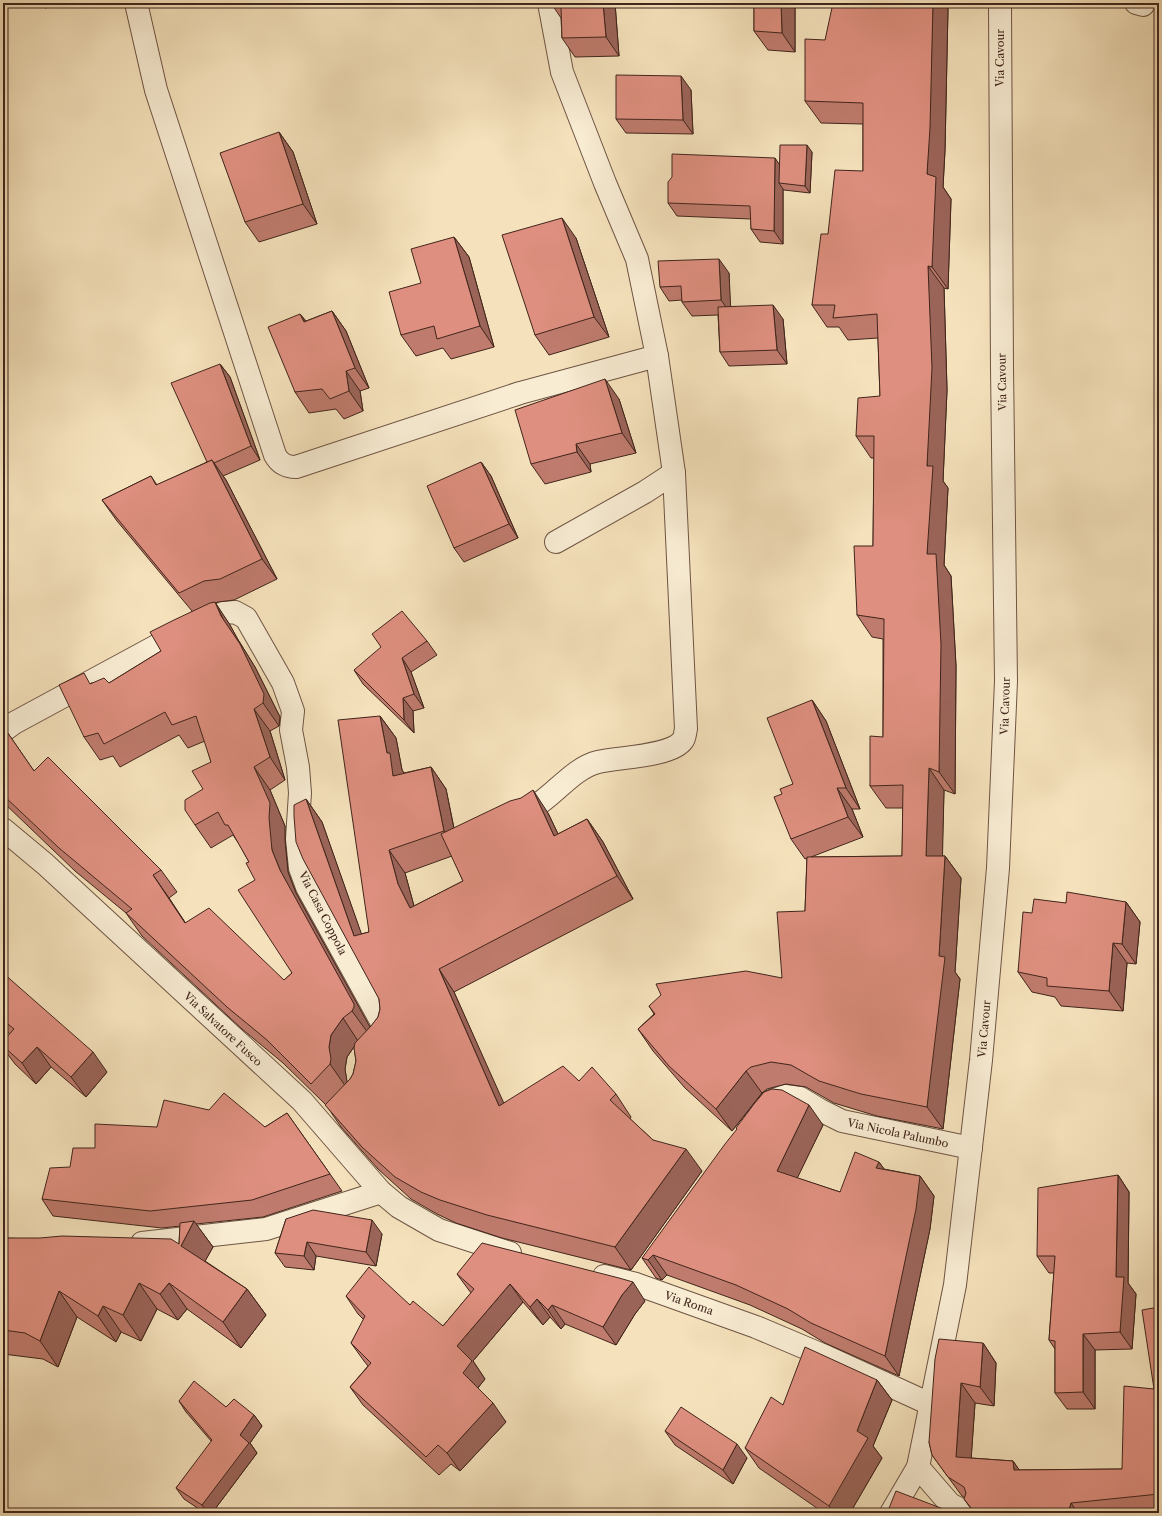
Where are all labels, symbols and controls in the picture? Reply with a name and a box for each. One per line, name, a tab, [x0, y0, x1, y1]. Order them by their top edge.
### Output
street label: Via Cavour	[993, 29, 1007, 88]
street label: Via Cavour	[994, 353, 1010, 412]
street label: Via Cavour	[997, 677, 1013, 736]
street label: Via Casa Coppola	[295, 868, 350, 957]
street label: Via Salvatore Fusco	[180, 988, 265, 1069]
street label: Via Cavour	[974, 999, 994, 1059]
street label: Via Nicola Palumbo	[845, 1115, 950, 1151]
street label: Via Roma	[662, 1288, 715, 1318]

